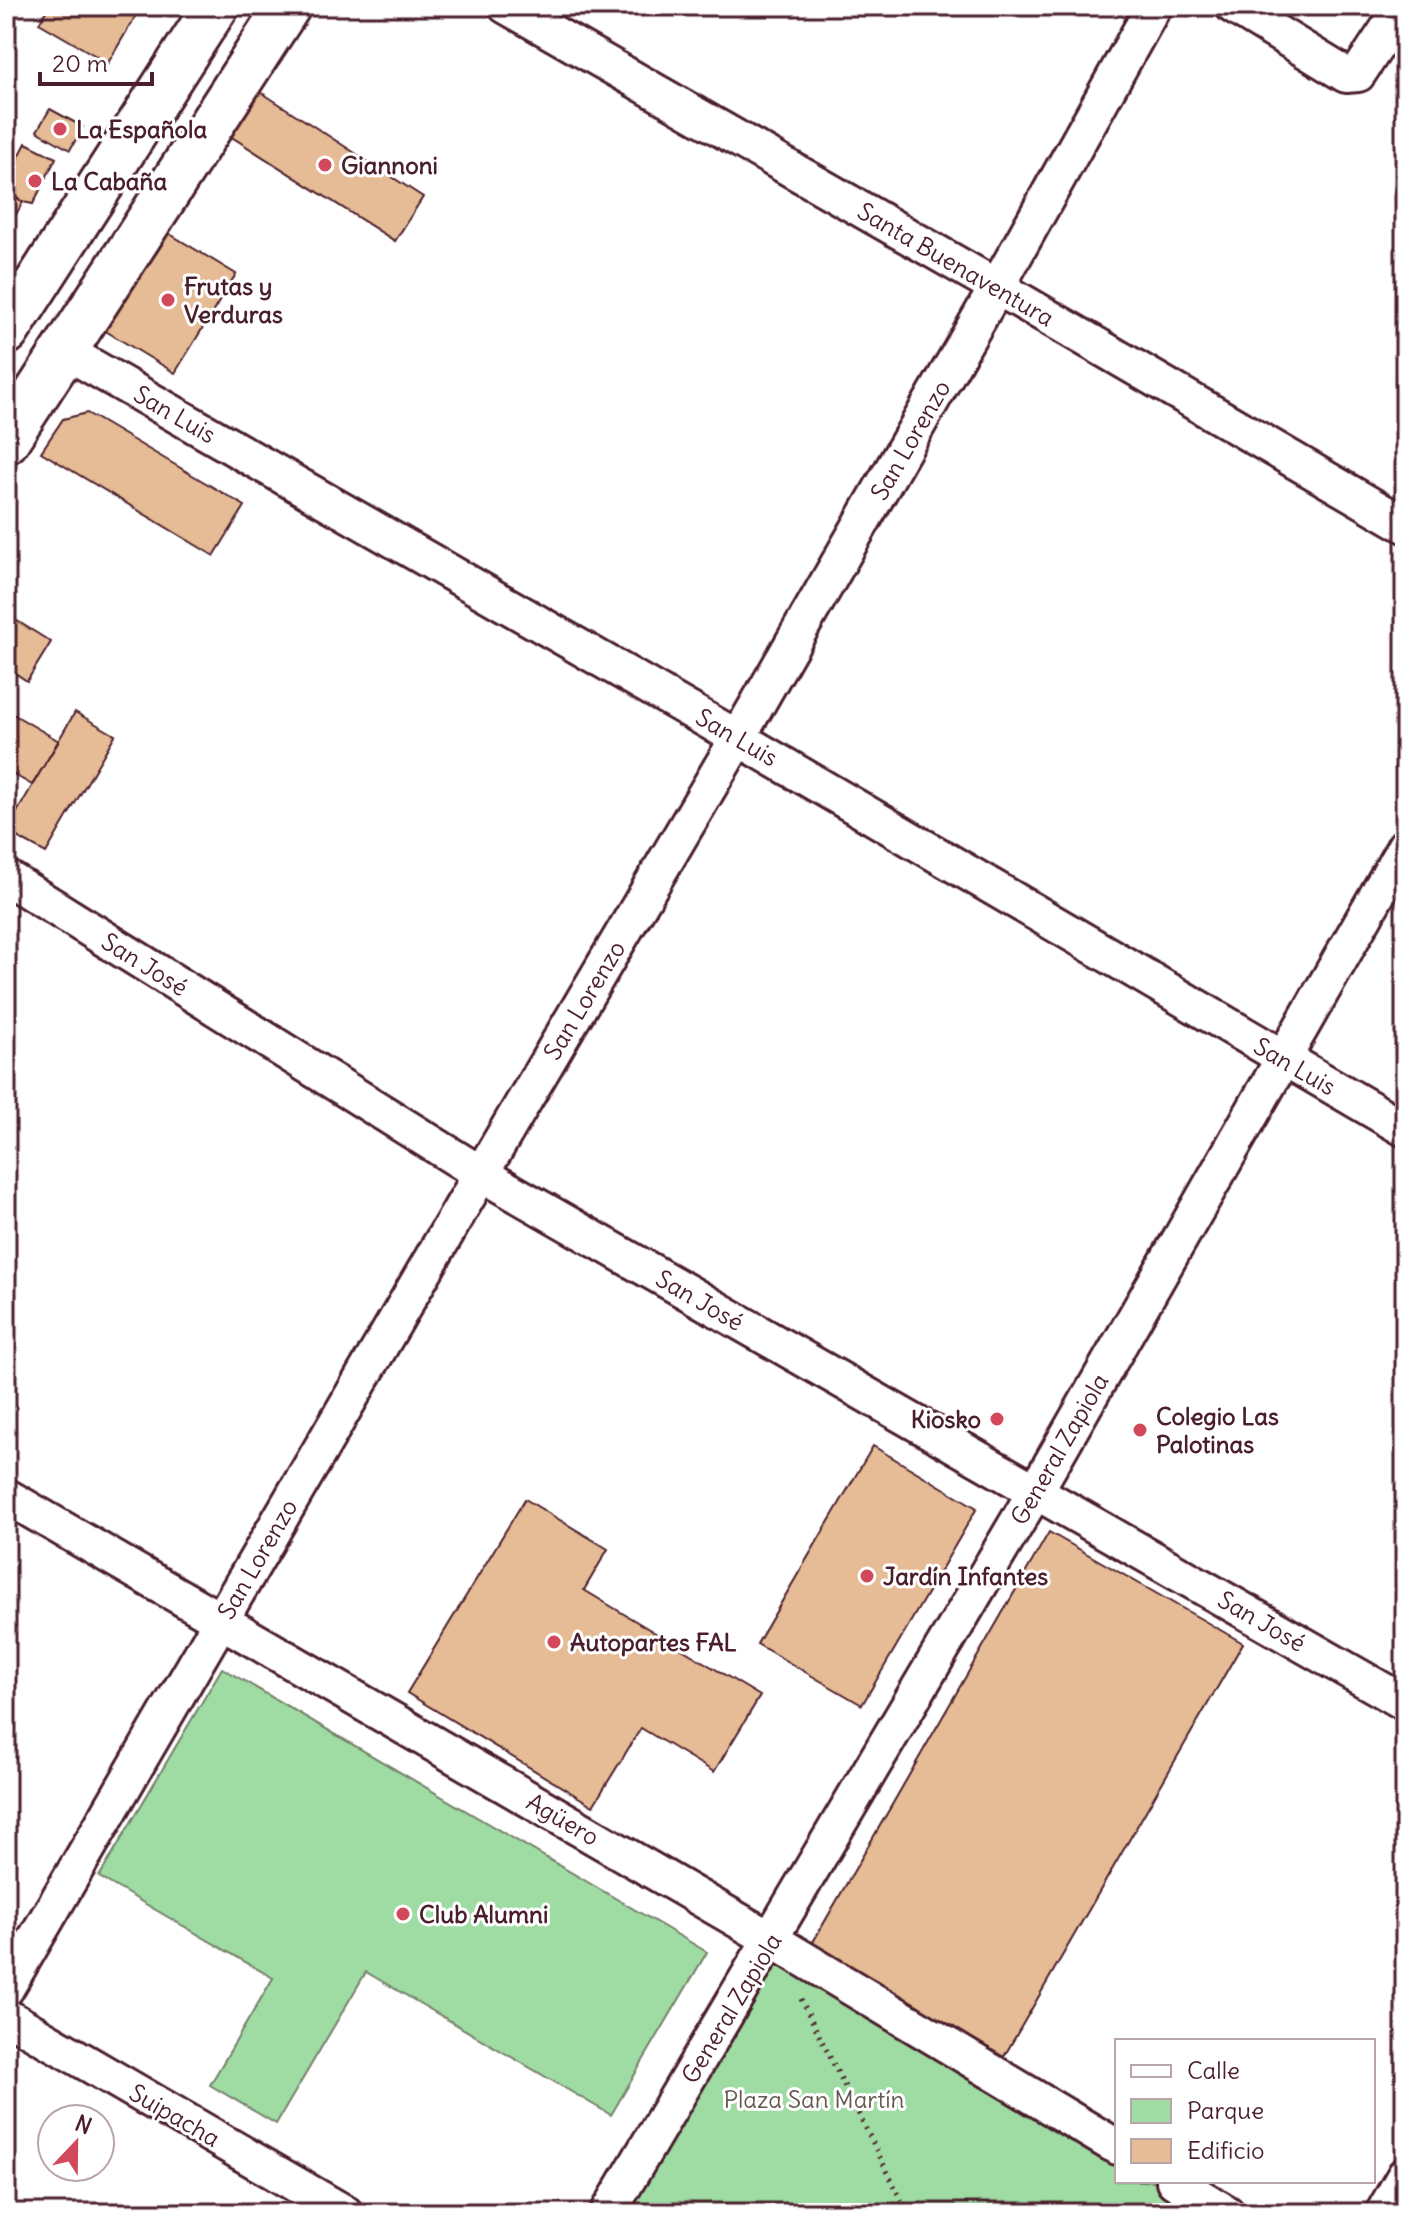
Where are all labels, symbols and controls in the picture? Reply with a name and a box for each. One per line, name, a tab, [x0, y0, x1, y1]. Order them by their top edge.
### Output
scale bar	[40, 36, 152, 86]
text: 20 m	[52, 48, 108, 78]
place label: La Española	[76, 114, 207, 144]
marker: La Española	[51, 120, 69, 138]
place label: Giannoni	[341, 150, 438, 180]
marker: Giannoni	[316, 156, 334, 174]
place label: La Cabaña	[51, 166, 167, 196]
marker: La Cabaña	[26, 172, 44, 190]
street label: Santa Buenaventura	[852, 196, 1060, 332]
place label: Frutas y Verduras	[184, 271, 283, 329]
marker: Frutas y Verduras	[159, 291, 177, 309]
street label: San Lorenzo	[864, 375, 956, 505]
street label: San Luis	[129, 379, 221, 449]
street label: San Luis	[691, 702, 783, 772]
street label: San José	[96, 926, 194, 1002]
street label: San Lorenzo	[537, 935, 631, 1065]
street label: San Luis	[1249, 1031, 1341, 1101]
street label: San José	[651, 1263, 749, 1337]
street label: General Zapiola	[1004, 1368, 1114, 1530]
place label: Colegio Las Palotinas	[1156, 1401, 1279, 1459]
place label: Kiosko	[911, 1404, 981, 1434]
marker: Kiosko	[988, 1410, 1006, 1428]
marker: Colegio Las Palotinas	[1131, 1421, 1149, 1439]
street label: San Lorenzo	[211, 1494, 303, 1624]
place label: Jardín Infantes	[883, 1561, 1048, 1591]
marker: Jardín Infantes	[858, 1567, 876, 1585]
street label: San José	[1213, 1584, 1311, 1658]
place label: Autopartes FAL	[570, 1627, 737, 1657]
marker: Autopartes FAL	[545, 1633, 563, 1651]
street label: Agüero	[521, 1786, 605, 1852]
place label: Club Alumni	[419, 1899, 548, 1929]
marker: Club Alumni	[394, 1905, 412, 1923]
street label: General Zapiola	[674, 1927, 788, 2089]
legend	[1115, 2039, 1375, 2183]
text: Calle	[1187, 2055, 1240, 2085]
street label: Suipacha	[124, 2077, 226, 2153]
park label: Plaza San Martín	[723, 2084, 905, 2114]
text: Parque	[1187, 2095, 1264, 2125]
north arrow	[36, 2103, 116, 2183]
text: N	[71, 2109, 96, 2140]
text: Edificio	[1187, 2135, 1265, 2165]

